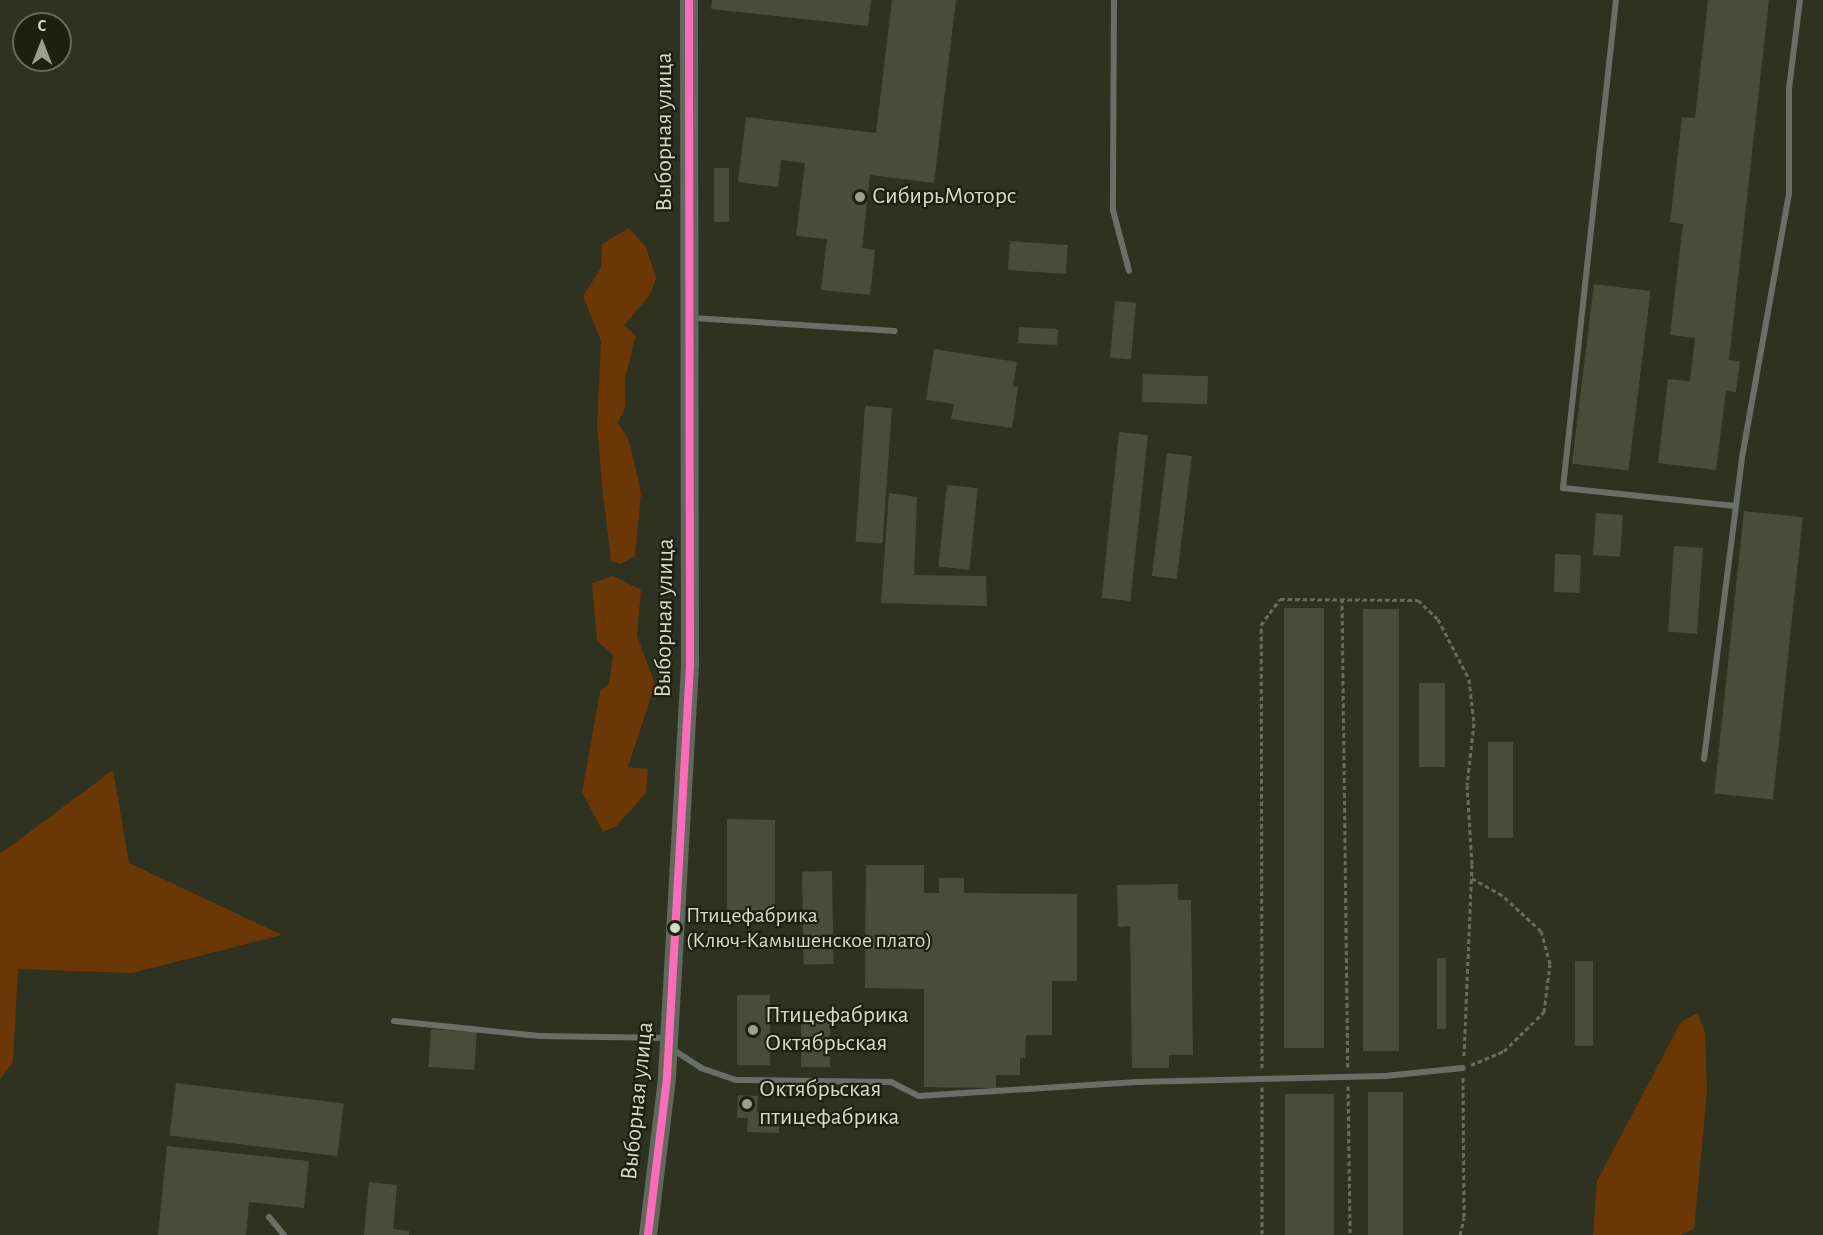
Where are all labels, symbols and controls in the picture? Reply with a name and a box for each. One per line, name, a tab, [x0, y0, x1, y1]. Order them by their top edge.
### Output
north arrow	[12, 12, 72, 72]
text: С	[38, 18, 46, 34]
street label: Выборная улица	[651, 52, 679, 212]
place label: СибирьМоторс	[872, 183, 1017, 211]
marker: СибирьМоторс	[853, 190, 867, 204]
street label: Выборная улица	[649, 538, 681, 698]
place label: Птицефабрика (Ключ-Камышенское плато)	[686, 902, 932, 954]
marker: Птицефабрика (Ключ-Камышенское плато)	[669, 922, 681, 934]
place label: Птицефабрика Октябрьская	[765, 1002, 909, 1058]
street label: Выборная улица	[615, 1020, 661, 1182]
marker: Птицефабрика Октябрьская	[746, 1023, 760, 1037]
place label: Октябрьская птицефабрика	[759, 1076, 899, 1132]
marker: Октябрьская птицефабрика	[740, 1097, 754, 1111]

